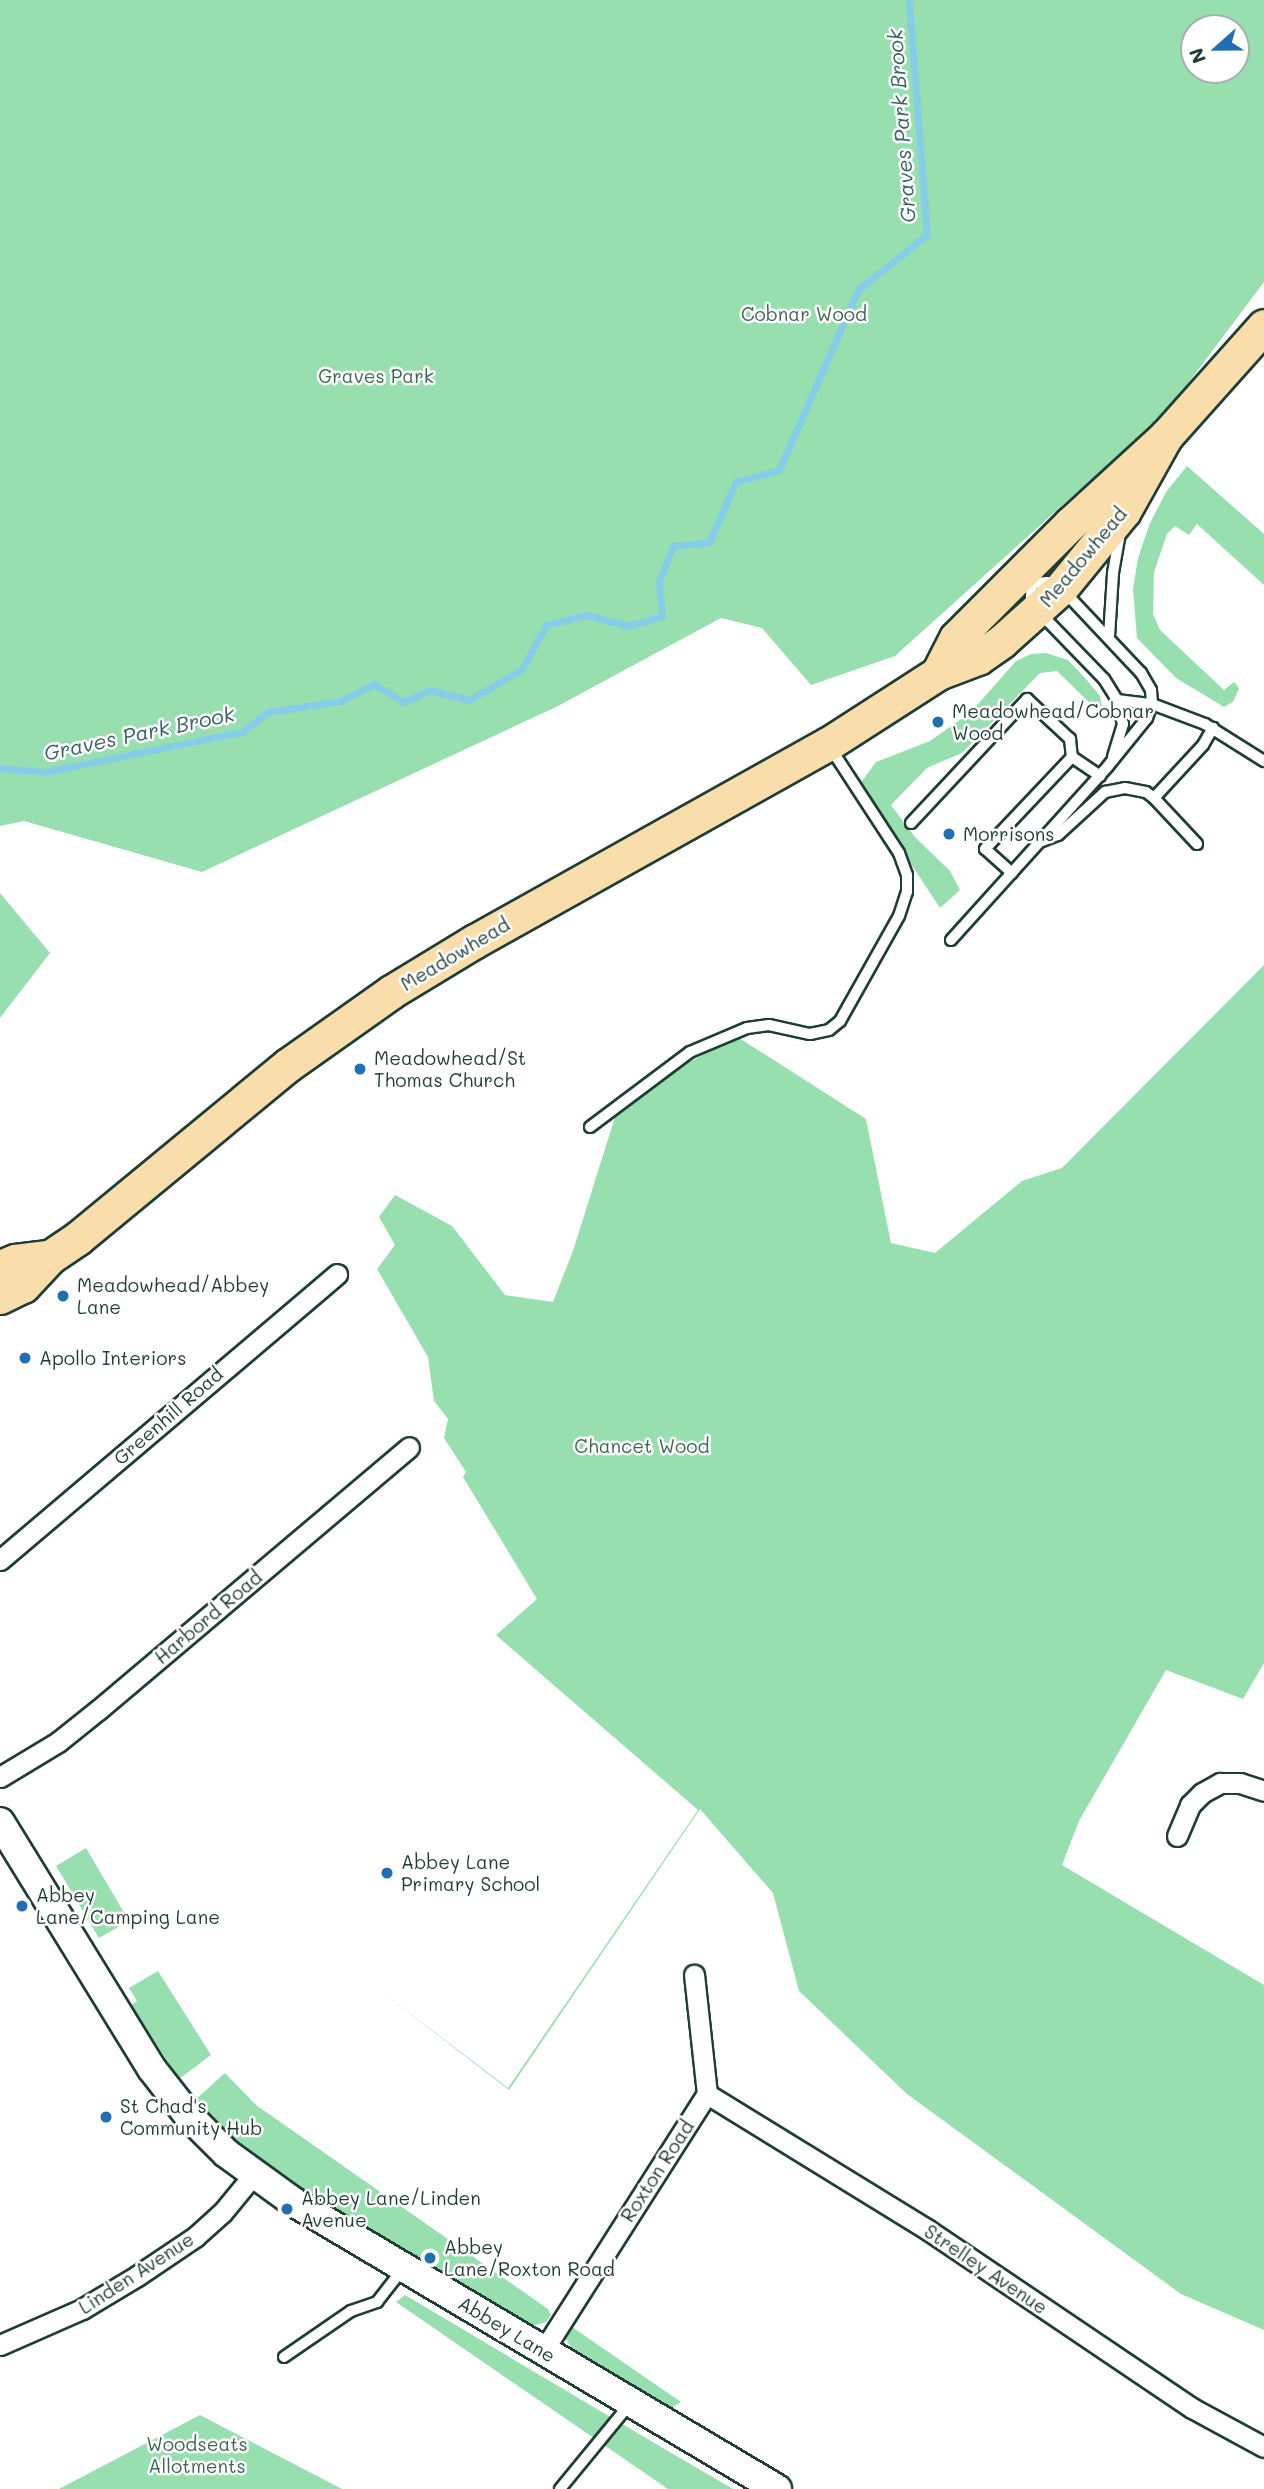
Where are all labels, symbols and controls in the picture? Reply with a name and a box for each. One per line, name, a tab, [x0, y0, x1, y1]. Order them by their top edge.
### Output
north arrow	[1180, 14, 1250, 84]
water label: Graves Park Brook	[882, 28, 920, 224]
text: N	[1183, 45, 1211, 67]
park label: Cobnar Wood	[741, 303, 867, 325]
park label: Graves Park	[318, 365, 434, 387]
street label: Meadowhead	[1035, 503, 1131, 611]
water label: Graves Park Brook	[41, 700, 237, 766]
place label: Meadowhead/Cobnar Wood	[952, 700, 1154, 744]
marker: Meadowhead/Cobnar Wood	[930, 714, 946, 730]
place label: Morrisons	[963, 823, 1055, 845]
marker: Morrisons	[941, 826, 957, 842]
street label: Meadowhead	[396, 913, 514, 995]
place label: Meadowhead/St Thomas Church	[374, 1047, 526, 1091]
marker: Meadowhead/St Thomas Church	[352, 1061, 368, 1077]
place label: Meadowhead/Abbey Lane	[77, 1274, 269, 1318]
marker: Meadowhead/Abbey Lane	[55, 1288, 71, 1304]
place label: Apollo Interiors	[39, 1347, 186, 1369]
marker: Apollo Interiors	[17, 1350, 33, 1366]
street label: Greenhill Road	[109, 1362, 227, 1470]
park label: Chancet Wood	[574, 1435, 710, 1457]
street label: Harbord Road	[150, 1565, 266, 1669]
place label: Abbey Lane Primary School	[401, 1851, 540, 1895]
marker: Abbey Lane Primary School	[379, 1865, 395, 1881]
place label: Abbey Lane/Camping Lane	[36, 1884, 220, 1928]
marker: Abbey Lane/Camping Lane	[14, 1898, 30, 1914]
place label: St Chad's Community Hub	[120, 2095, 262, 2139]
marker: St Chad's Community Hub	[98, 2109, 114, 2125]
street label: Roxton Road	[616, 2116, 698, 2226]
place label: Abbey Lane/Linden Avenue	[301, 2187, 481, 2231]
marker: Abbey Lane/Linden Avenue	[279, 2201, 295, 2217]
street label: Strelley Avenue	[920, 2219, 1052, 2319]
street label: Linden Avenue	[74, 2227, 198, 2319]
place label: Abbey Lane/Roxton Road	[444, 2236, 615, 2280]
marker: Abbey Lane/Roxton Road	[422, 2250, 438, 2266]
street label: Abbey Lane	[454, 2291, 560, 2367]
park label: Woodseats Allotments	[146, 2433, 248, 2477]

